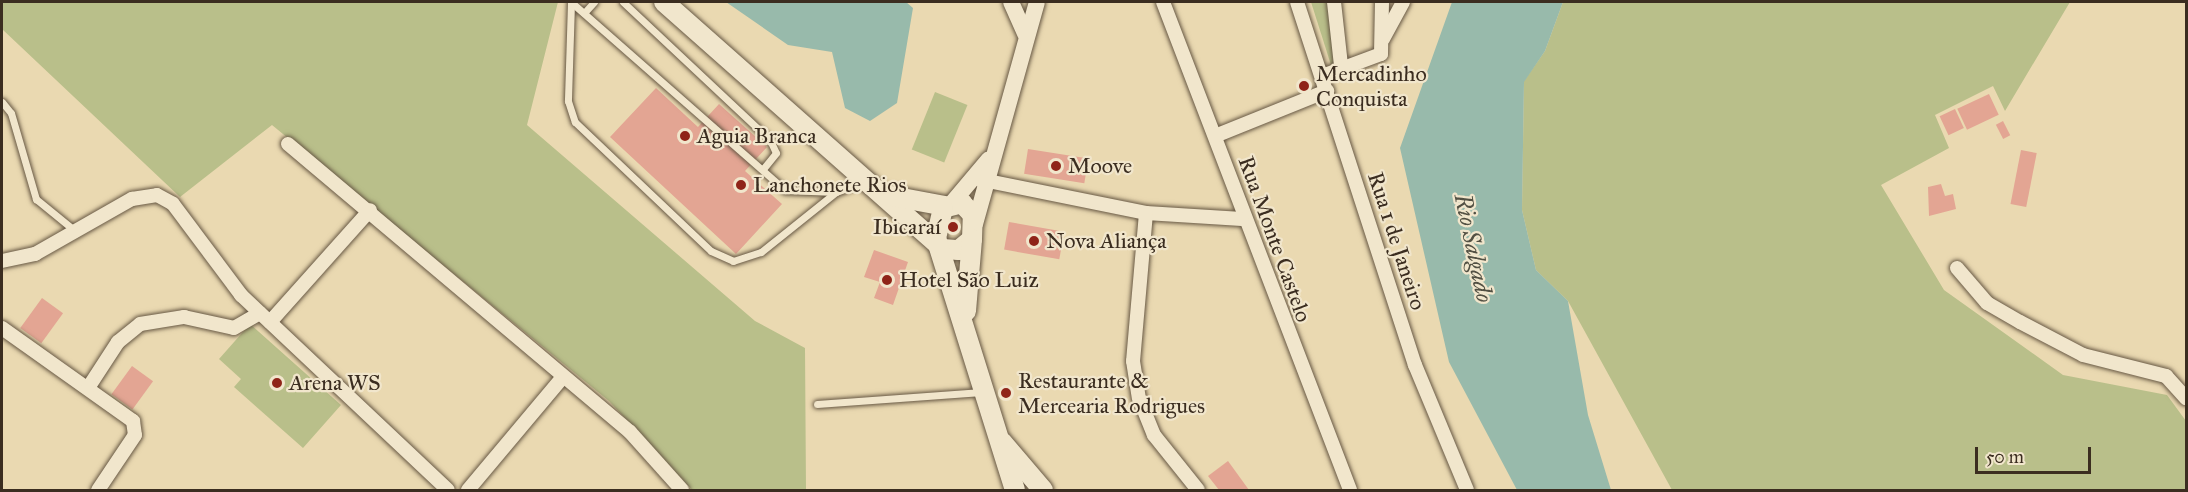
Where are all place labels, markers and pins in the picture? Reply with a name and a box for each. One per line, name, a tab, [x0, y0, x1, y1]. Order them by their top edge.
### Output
place label: Mercadinho Conquista	[1316, 60, 1427, 112]
marker: Mercadinho Conquista	[1297, 79, 1311, 93]
place label: Aguia Branca	[697, 123, 817, 149]
marker: Aguia Branca	[678, 129, 692, 143]
place label: Moove	[1068, 153, 1132, 179]
marker: Moove	[1049, 159, 1063, 173]
place label: Lanchonete Rios	[753, 172, 907, 198]
marker: Lanchonete Rios	[734, 178, 748, 192]
place label: Ibicaraí	[873, 214, 941, 240]
marker: Ibicaraí	[946, 220, 960, 234]
place label: Nova Aliança	[1046, 228, 1166, 254]
marker: Nova Aliança	[1027, 234, 1041, 248]
place label: Hotel São Luiz	[899, 267, 1039, 293]
marker: Hotel São Luiz	[880, 273, 894, 287]
place label: Restaurante & Mercearia Rodrigues	[1018, 367, 1205, 418]
place label: Arena WS	[289, 370, 381, 396]
marker: Arena WS	[270, 376, 284, 390]
marker: Restaurante & Mercearia Rodrigues	[999, 386, 1013, 400]

